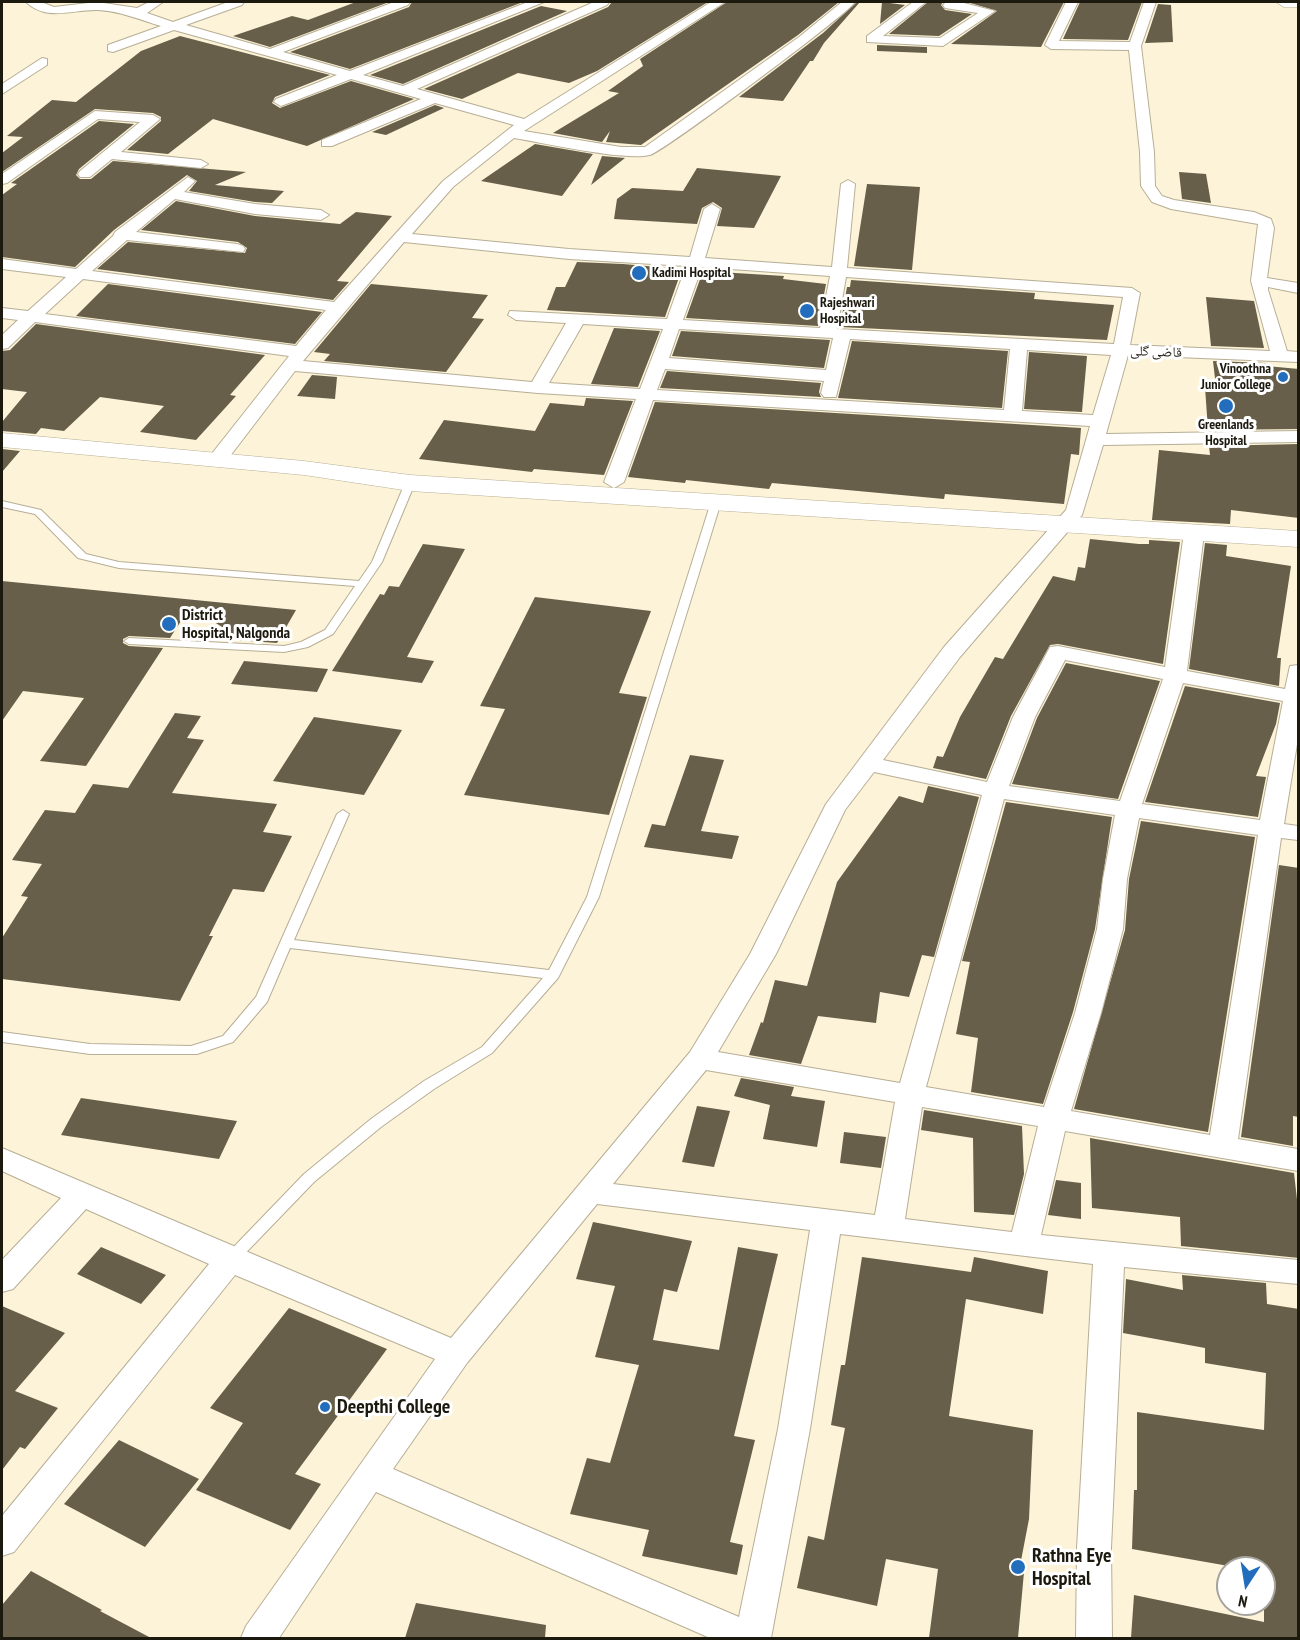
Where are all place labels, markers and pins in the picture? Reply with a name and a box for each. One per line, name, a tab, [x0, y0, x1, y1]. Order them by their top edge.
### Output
marker: Kadimi Hospital	[630, 264, 648, 282]
place label: Kadimi Hospital	[652, 265, 731, 281]
place label: Rajeshwari Hospital	[820, 295, 875, 328]
marker: Rajeshwari Hospital	[798, 302, 816, 320]
place label: Vinoothna Junior College	[1201, 361, 1271, 394]
marker: Vinoothna Junior College	[1276, 370, 1290, 384]
marker: Greenlands Hospital	[1217, 397, 1235, 415]
place label: Greenlands Hospital	[1198, 417, 1254, 449]
place label: District Hospital, Nalgonda	[182, 605, 290, 643]
marker: District Hospital, Nalgonda	[160, 615, 178, 633]
place label: Deepthi College	[337, 1395, 450, 1419]
marker: Deepthi College	[318, 1400, 332, 1414]
place label: Rathna Eye Hospital	[1032, 1544, 1111, 1591]
marker: Rathna Eye Hospital	[1009, 1558, 1027, 1576]

